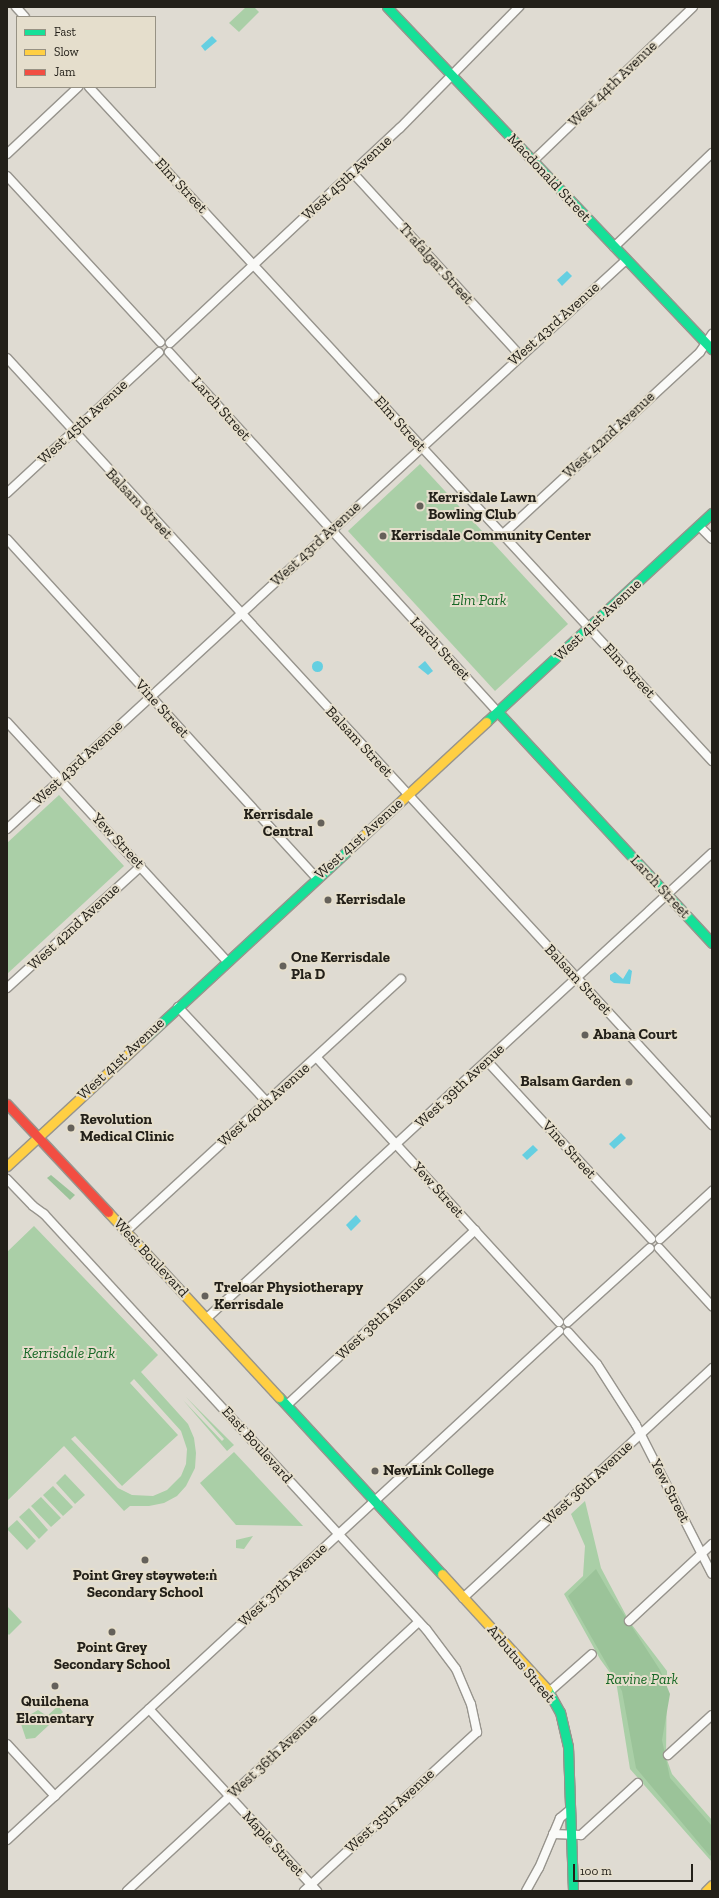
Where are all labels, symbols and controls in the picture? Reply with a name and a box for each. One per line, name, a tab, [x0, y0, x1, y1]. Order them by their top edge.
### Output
legend	[16, 16, 156, 88]
text: Fast	[54, 25, 76, 39]
street label: West 44th Avenue	[565, 37, 661, 131]
text: Slow	[54, 45, 79, 59]
text: Jam	[54, 65, 75, 79]
street label: Macdonald Street	[503, 130, 595, 226]
street label: West 45th Avenue	[298, 132, 396, 224]
street label: Elm Street	[151, 155, 211, 217]
street label: Trafalgar Street	[395, 220, 477, 308]
street label: West 43rd Avenue	[505, 278, 603, 370]
street label: Larch Street	[188, 373, 254, 445]
street label: West 45th Avenue	[34, 376, 132, 468]
street label: West 42nd Avenue	[559, 388, 659, 482]
street label: Elm Street	[370, 392, 430, 456]
street label: Balsam Street	[102, 465, 176, 543]
place label: Kerrisdale Lawn Bowling Club	[428, 488, 536, 523]
street label: West 43rd Avenue	[267, 498, 365, 590]
marker: Kerrisdale Lawn Bowling Club	[415, 501, 425, 511]
place label: Kerrisdale Community Center	[391, 527, 591, 545]
marker: Kerrisdale Community Center	[378, 531, 388, 541]
street label: West 41st Avenue	[551, 575, 645, 665]
park label: Elm Park	[452, 592, 506, 610]
street label: Larch Street	[406, 614, 474, 684]
street label: Elm Street	[599, 640, 659, 702]
street label: Vine Street	[131, 676, 193, 742]
street label: Balsam Street	[322, 703, 396, 781]
street label: West 43rd Avenue	[29, 717, 127, 809]
street label: West 41st Avenue	[311, 795, 407, 883]
place label: Kerrisdale Central	[244, 805, 313, 840]
street label: Yew Street	[88, 809, 148, 873]
marker: Kerrisdale Central	[316, 818, 326, 828]
street label: Larch Street	[626, 852, 694, 922]
street label: West 42nd Avenue	[24, 880, 124, 974]
place label: Kerrisdale	[336, 891, 405, 909]
marker: Kerrisdale	[323, 895, 333, 905]
street label: Balsam Street	[541, 941, 615, 1019]
place label: One Kerrisdale Pla D	[291, 948, 390, 983]
marker: One Kerrisdale Pla D	[278, 961, 288, 971]
street label: West 41st Avenue	[74, 1014, 168, 1104]
place label: Abana Court	[593, 1026, 677, 1044]
marker: Abana Court	[580, 1030, 590, 1040]
street label: West 39th Avenue	[411, 1040, 509, 1132]
street label: West 40th Avenue	[214, 1059, 314, 1151]
place label: Balsam Garden	[520, 1073, 621, 1091]
marker: Balsam Garden	[624, 1077, 634, 1087]
place label: Revolution Medical Clinic	[80, 1110, 174, 1145]
street label: Vine Street	[538, 1117, 600, 1183]
marker: Revolution Medical Clinic	[65, 1122, 77, 1134]
street label: Yew Street	[408, 1158, 468, 1222]
street label: West Boulevard	[110, 1215, 192, 1301]
street label: West 38th Avenue	[332, 1272, 430, 1364]
place label: Treloar Physiotherapy Kerrisdale	[214, 1278, 363, 1313]
marker: Treloar Physiotherapy Kerrisdale	[199, 1290, 211, 1302]
park label: Kerrisdale Park	[23, 1345, 115, 1363]
street label: East Boulevard	[218, 1403, 296, 1487]
street label: West 36th Avenue	[539, 1437, 637, 1529]
street label: Yew Street	[646, 1456, 694, 1526]
place label: NewLink College	[383, 1462, 494, 1480]
marker: NewLink College	[370, 1466, 380, 1476]
street label: West 37th Avenue	[235, 1539, 331, 1631]
marker: Point Grey stəywəte:n̓ Secondary School	[140, 1555, 150, 1565]
place label: Point Grey stəywəte:n̓ Secondary School	[73, 1566, 217, 1601]
street label: Arbutus Street	[483, 1621, 559, 1707]
marker: Point Grey Secondary School	[107, 1627, 117, 1637]
place label: Point Grey Secondary School	[53, 1638, 171, 1673]
park label: Ravine Park	[606, 1671, 678, 1689]
marker: Quilchena Elementary	[50, 1681, 60, 1691]
place label: Quilchena Elementary	[16, 1692, 94, 1727]
street label: West 36th Avenue	[224, 1710, 322, 1802]
street label: West 35th Avenue	[342, 1765, 438, 1857]
street label: Maple Street	[238, 1808, 308, 1880]
scale bar	[575, 1856, 695, 1882]
text: 100 m	[580, 1864, 612, 1878]

